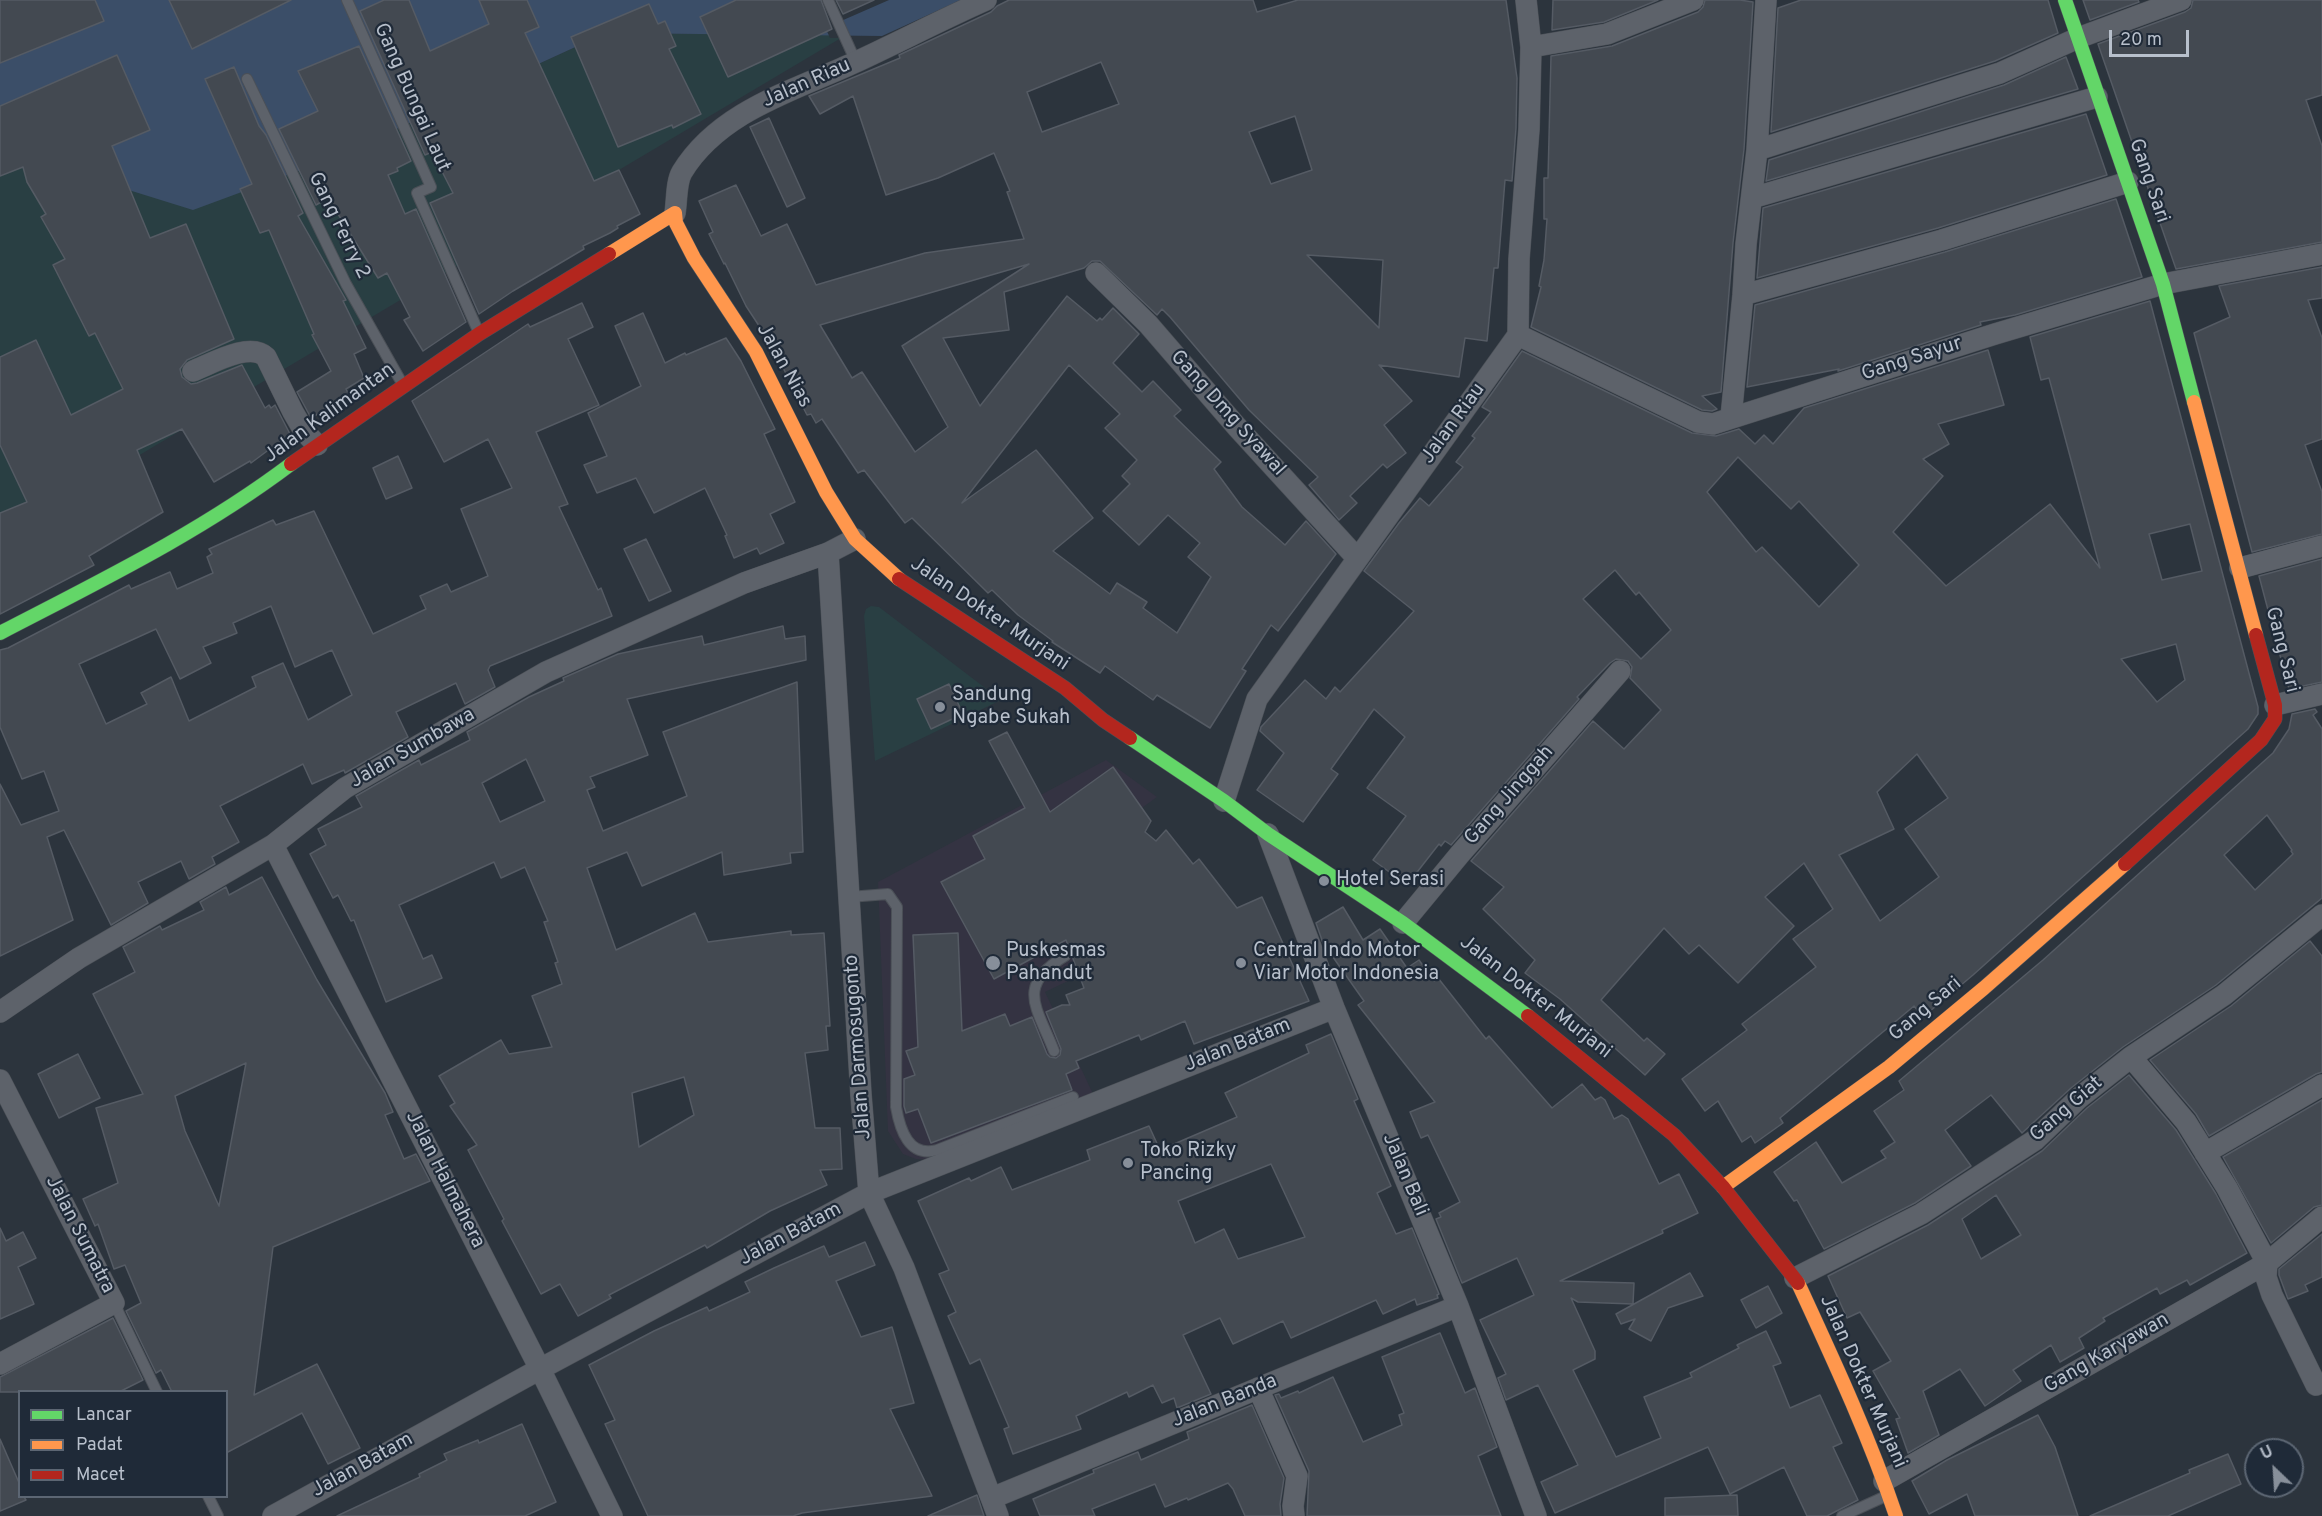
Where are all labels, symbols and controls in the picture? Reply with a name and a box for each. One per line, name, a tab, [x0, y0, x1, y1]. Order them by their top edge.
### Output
scale bar	[2112, 18, 2192, 56]
street label: Gang Bungai Laut	[367, 20, 455, 176]
text: 20 m	[2120, 29, 2162, 52]
street label: Jalan Riau	[759, 54, 855, 114]
street label: Gang Sari	[2122, 136, 2174, 226]
street label: Gang Ferry 2	[302, 169, 374, 283]
street label: Jalan Nias	[750, 320, 816, 412]
street label: Gang Sayur	[1859, 332, 1965, 388]
street label: Gang Dmg Syawal	[1164, 346, 1290, 482]
street label: Jalan Kalimantan	[260, 359, 400, 469]
street label: Jalan Riau	[1417, 379, 1491, 469]
street label: Jalan Dokter Murjani	[905, 553, 1073, 677]
street label: Gang Sari	[2259, 605, 2303, 695]
place label: Sandung Ngabe Sukah	[952, 684, 1070, 731]
marker: Sandung Ngabe Sukah	[933, 700, 947, 714]
street label: Jalan Sumbawa	[346, 704, 480, 794]
street label: Gang Jinggah	[1460, 741, 1560, 851]
place label: Hotel Serasi	[1336, 869, 1444, 893]
marker: Hotel Serasi	[1317, 874, 1331, 888]
street label: Jalan Dokter Murjani	[1454, 931, 1616, 1065]
place label: Puskesmas Pahandut	[1006, 940, 1106, 987]
place label: Central Indo Motor Viar Motor Indonesia	[1253, 940, 1439, 987]
street label: Jalan Darmosugonto	[841, 954, 877, 1140]
marker: Puskesmas Pahandut	[984, 954, 1002, 972]
marker: Central Indo Motor Viar Motor Indonesia	[1234, 956, 1248, 970]
street label: Gang Sari	[1885, 973, 1967, 1047]
street label: Jalan Batam	[1182, 1014, 1294, 1078]
street label: Gang Giat	[2026, 1072, 2108, 1148]
street label: Jalan Halmahera	[399, 1107, 489, 1253]
street label: Jalan Bali	[1376, 1130, 1432, 1220]
place label: Toko Rizky Pancing	[1140, 1140, 1236, 1187]
marker: Toko Rizky Pancing	[1121, 1156, 1135, 1170]
street label: Jalan Sumatra	[39, 1172, 119, 1298]
street label: Jalan Batam	[736, 1198, 846, 1272]
street label: Jalan Dokter Murjani	[1813, 1292, 1911, 1472]
street label: Gang Karyawan	[2040, 1309, 2174, 1399]
street label: Jalan Banda	[1169, 1370, 1281, 1434]
legend	[18, 1390, 228, 1498]
text: Lancar	[76, 1404, 132, 1427]
street label: Jalan Batam	[308, 1428, 418, 1504]
text: Padat	[76, 1434, 123, 1457]
north arrow	[2244, 1438, 2304, 1498]
text: U	[2258, 1442, 2277, 1465]
text: Macet	[76, 1464, 125, 1487]

